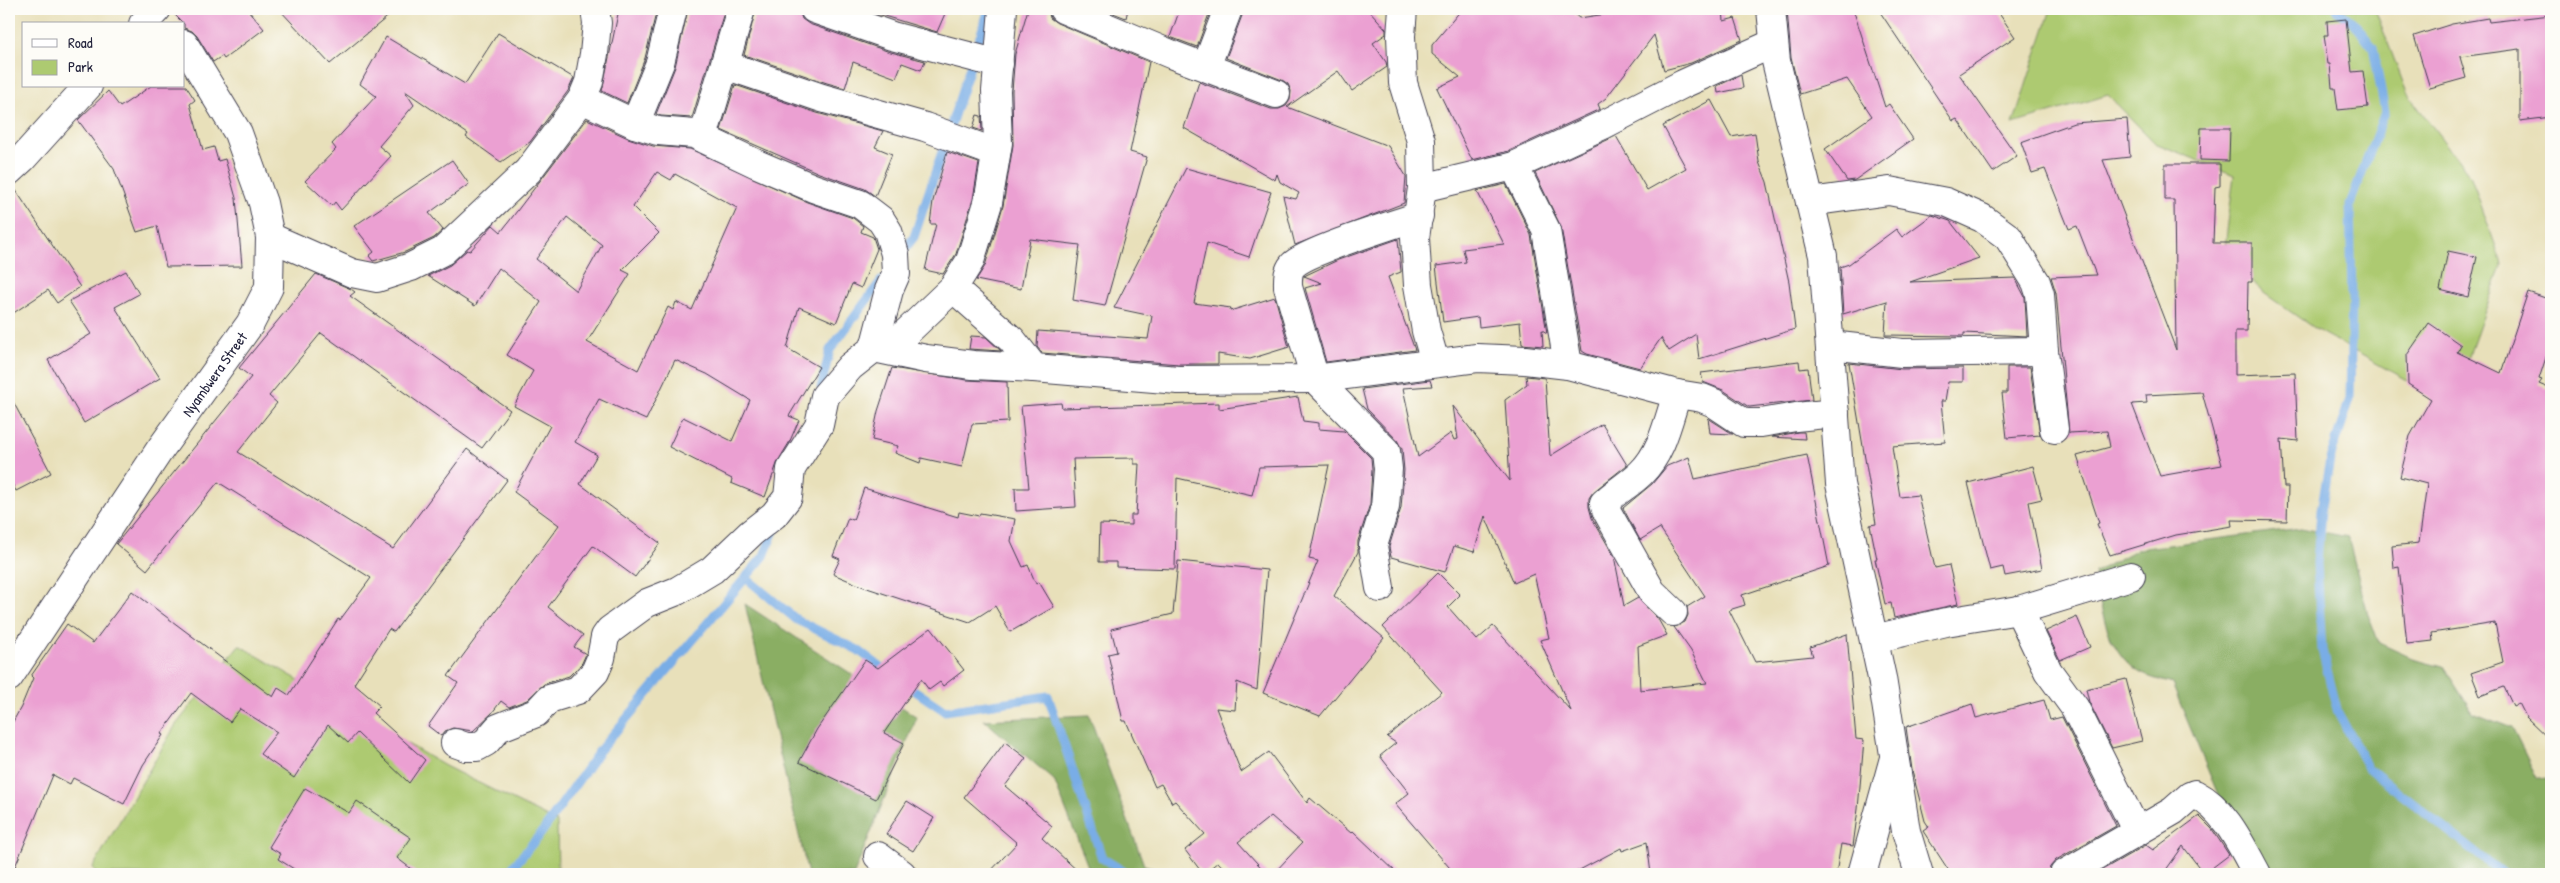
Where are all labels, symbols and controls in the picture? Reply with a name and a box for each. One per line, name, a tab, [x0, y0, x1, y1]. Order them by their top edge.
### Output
legend	[22, 22, 185, 88]
text: Road	[68, 32, 93, 53]
text: Park	[68, 56, 93, 77]
street label: Nyambwera Street	[177, 327, 252, 421]

